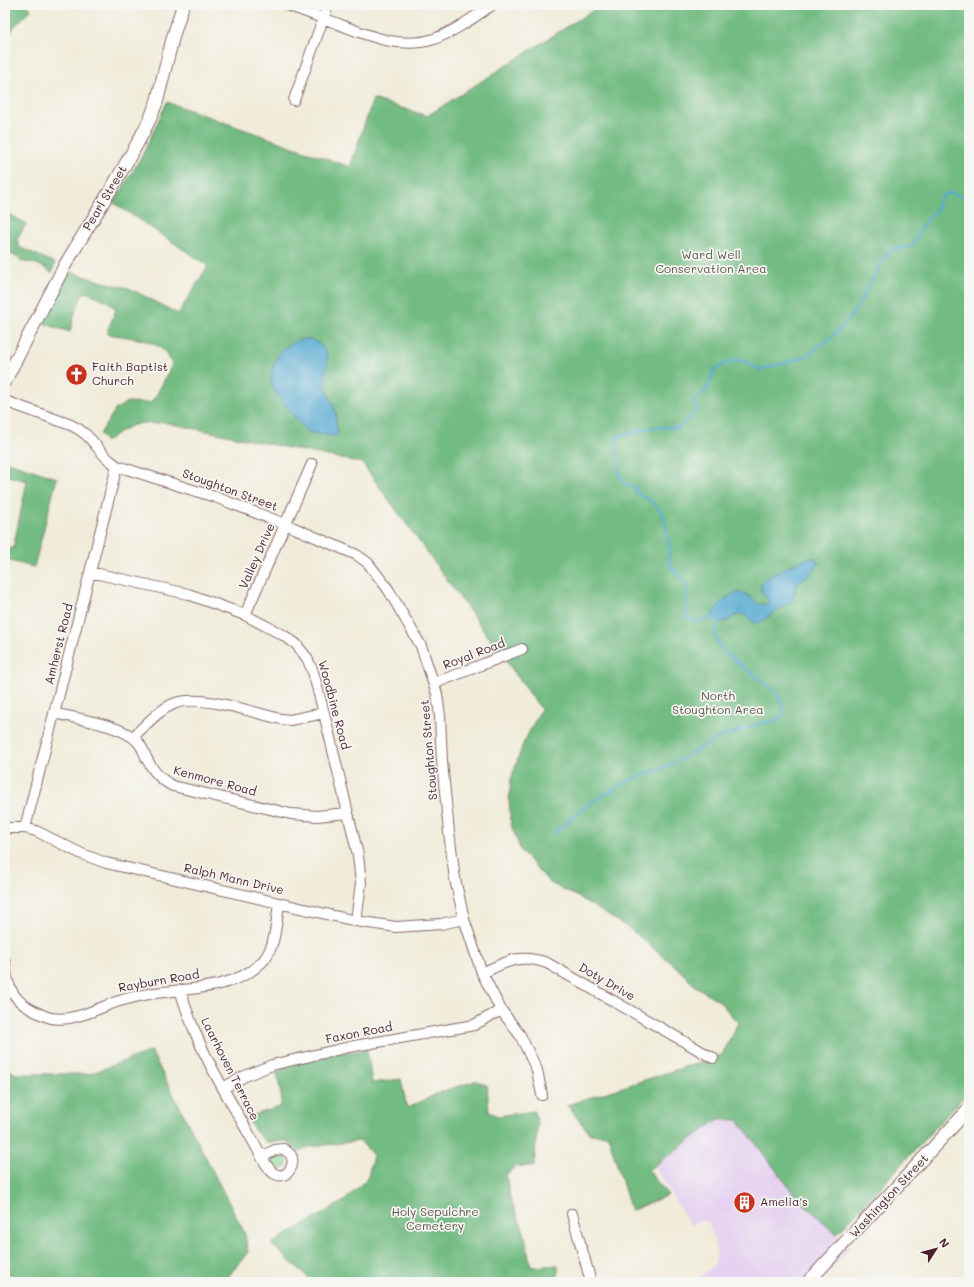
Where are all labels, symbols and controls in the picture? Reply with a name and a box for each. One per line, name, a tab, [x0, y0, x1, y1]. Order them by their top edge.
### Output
street label: Pearl Street	[78, 162, 130, 233]
park label: Ward Well Conservation Area	[655, 246, 767, 276]
place label: Faith Baptist Church	[92, 358, 168, 388]
church icon: Faith Baptist Church	[63, 361, 89, 387]
street label: Stoughton Street	[180, 464, 280, 514]
street label: Valley Drive	[234, 520, 278, 591]
street label: Amherst Road	[40, 601, 76, 686]
street label: Royal Road	[440, 634, 507, 672]
street label: Woodbine Road	[315, 658, 355, 751]
park label: North Stoughton Area	[672, 687, 764, 717]
street label: Stoughton Street	[416, 699, 440, 801]
street label: Kenmore Road	[172, 761, 259, 799]
street label: Ralph Mann Drive	[183, 859, 286, 897]
street label: Doty Drive	[576, 959, 639, 1004]
street label: Rayburn Road	[117, 965, 201, 995]
street label: Laarhoven Terrace	[198, 1014, 264, 1123]
street label: Faxon Road	[324, 1018, 394, 1046]
street label: Washington Street	[845, 1150, 931, 1241]
building icon: Amelia's	[731, 1189, 757, 1215]
place label: Amelia's	[760, 1193, 808, 1209]
park label: Holy Sepulchre Cemetery	[391, 1203, 479, 1233]
north arrow	[916, 1229, 956, 1269]
text: N	[936, 1235, 953, 1251]

